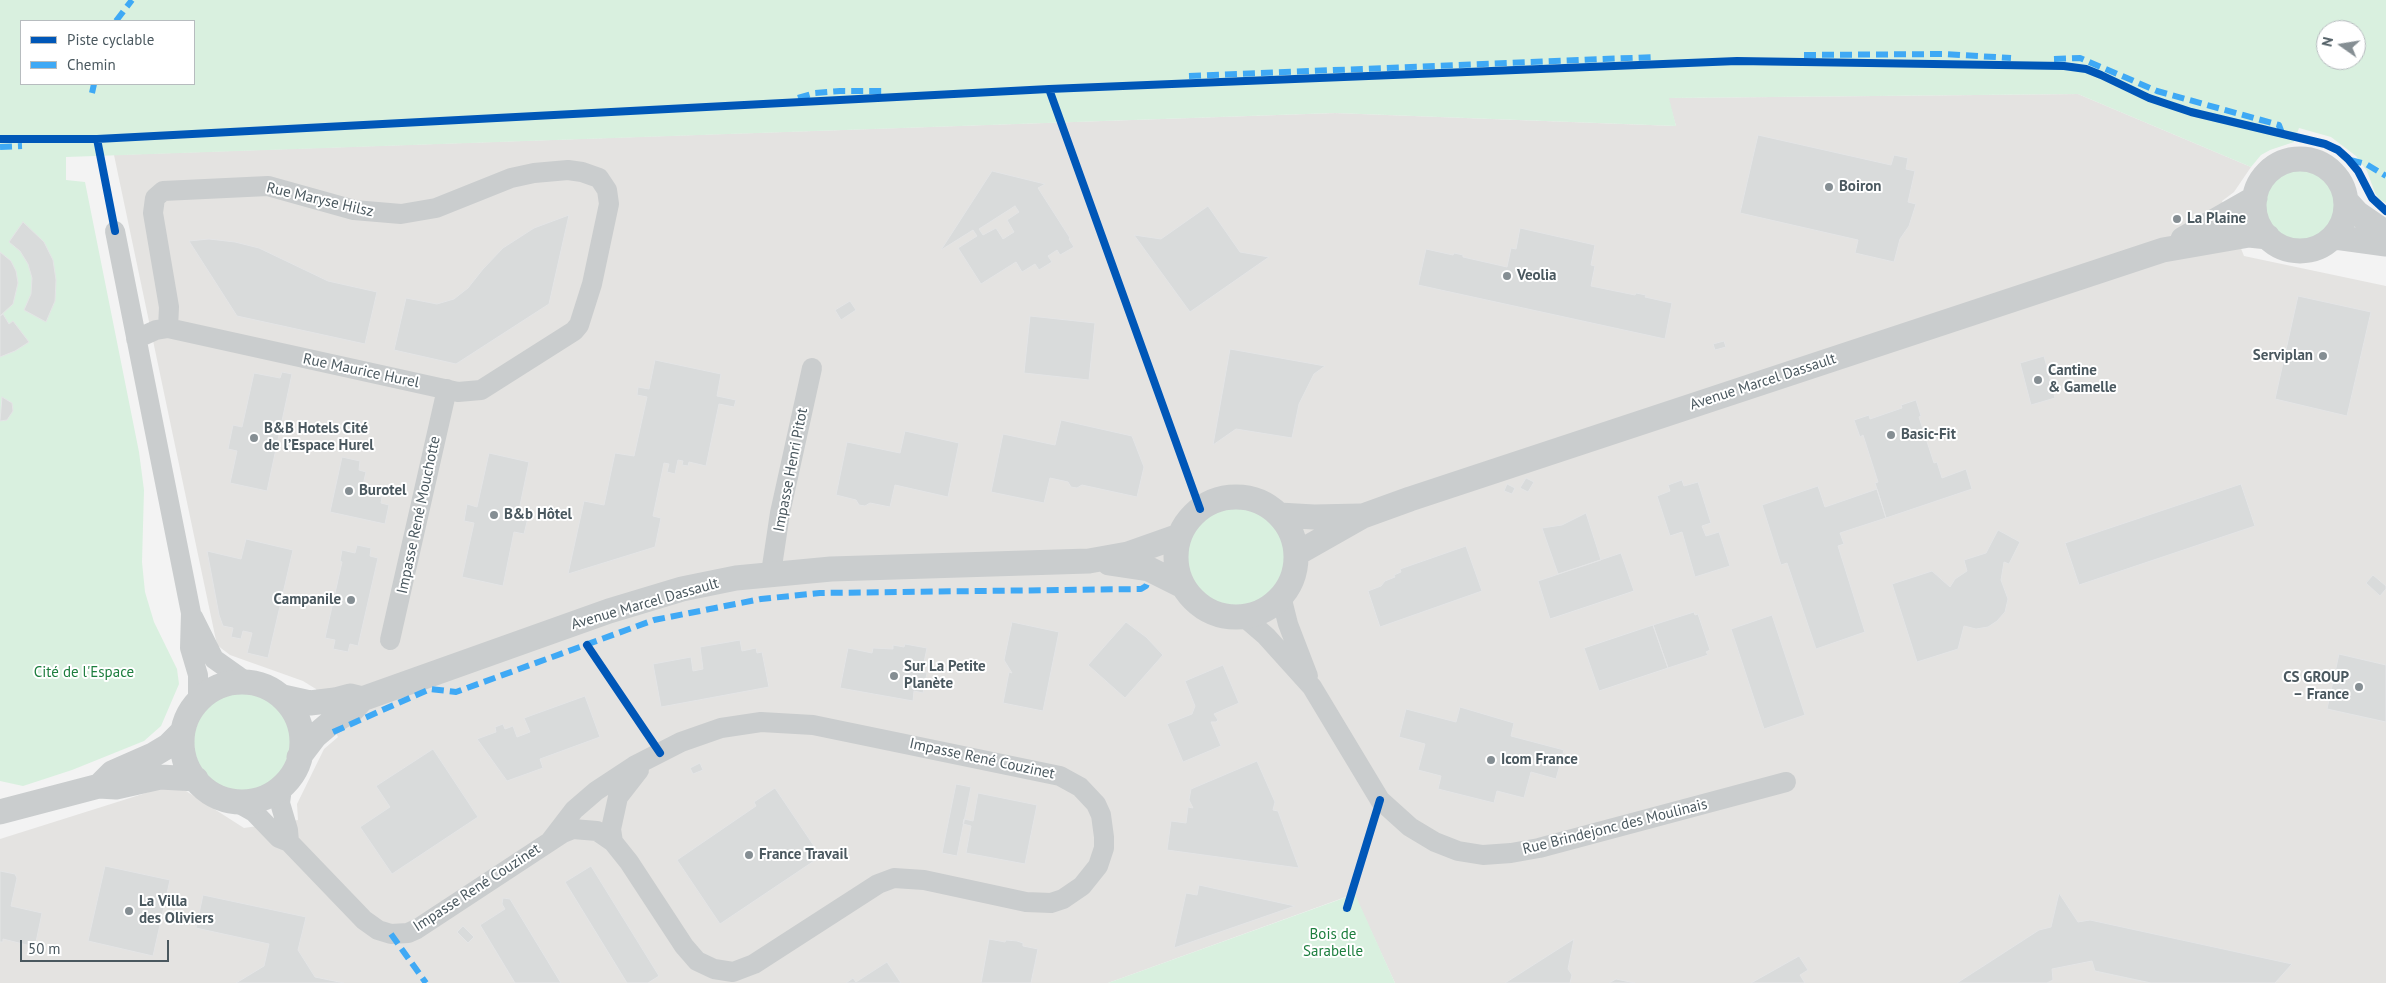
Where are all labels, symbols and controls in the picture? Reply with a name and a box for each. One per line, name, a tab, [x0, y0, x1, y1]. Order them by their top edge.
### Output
legend	[20, 20, 195, 85]
north arrow	[2316, 20, 2366, 70]
text: Piste cyclable	[67, 30, 154, 49]
text: N	[2318, 35, 2337, 48]
text: Chemin	[67, 55, 116, 74]
place label: Boiron	[1839, 178, 1881, 196]
street label: Rue Maryse Hilsz	[265, 179, 375, 221]
marker: Boiron	[1823, 181, 1835, 193]
place label: La Plaine	[2187, 210, 2246, 228]
marker: La Plaine	[2171, 213, 2183, 225]
place label: Veolia	[1517, 267, 1556, 285]
marker: Veolia	[1501, 270, 1513, 282]
place label: Serviplan	[2253, 347, 2313, 365]
street label: Rue Maurice Hurel	[301, 350, 421, 392]
street label: Avenue Marcel Dassault	[1688, 350, 1838, 414]
marker: Serviplan	[2317, 350, 2329, 362]
place label: Cantine & Gamelle	[2048, 362, 2117, 397]
marker: Cantine & Gamelle	[2032, 374, 2044, 386]
street label: Impasse Henri Pitot	[770, 407, 812, 533]
place label: B&B Hotels Cité de l’Espace Hurel	[264, 420, 374, 455]
place label: Basic-Fit	[1901, 426, 1956, 444]
marker: Basic-Fit	[1885, 429, 1897, 441]
marker: B&B Hotels Cité de l’Espace Hurel	[248, 432, 260, 444]
street label: Impasse René Mouchotte	[393, 435, 445, 595]
place label: Burotel	[359, 482, 406, 500]
marker: Burotel	[343, 485, 355, 497]
place label: B&b Hôtel	[504, 506, 572, 524]
marker: B&b Hôtel	[488, 509, 500, 521]
street label: Avenue Marcel Dassault	[569, 574, 721, 634]
place label: Campanile	[273, 591, 341, 609]
marker: Campanile	[345, 594, 357, 606]
place label: Sur La Petite Planète	[904, 658, 986, 693]
park label: Cité de l'Espace	[34, 664, 134, 682]
place label: CS GROUP – France	[2283, 669, 2349, 704]
marker: Sur La Petite Planète	[888, 670, 900, 682]
marker: CS GROUP – France	[2353, 681, 2365, 693]
street label: Impasse René Couzinet	[908, 735, 1056, 783]
place label: Icom France	[1501, 751, 1578, 769]
marker: Icom France	[1485, 754, 1497, 766]
street label: Rue Brindejonc des Moulinais	[1521, 795, 1709, 859]
street label: Impasse René Couzinet	[410, 840, 544, 936]
place label: France Travail	[759, 846, 848, 864]
marker: France Travail	[743, 849, 755, 861]
place label: La Villa des Oliviers	[139, 893, 214, 928]
marker: La Villa des Oliviers	[123, 905, 135, 917]
park label: Bois de Sarabelle	[1303, 926, 1363, 961]
scale bar	[22, 930, 171, 962]
text: 50 m	[28, 939, 61, 958]

